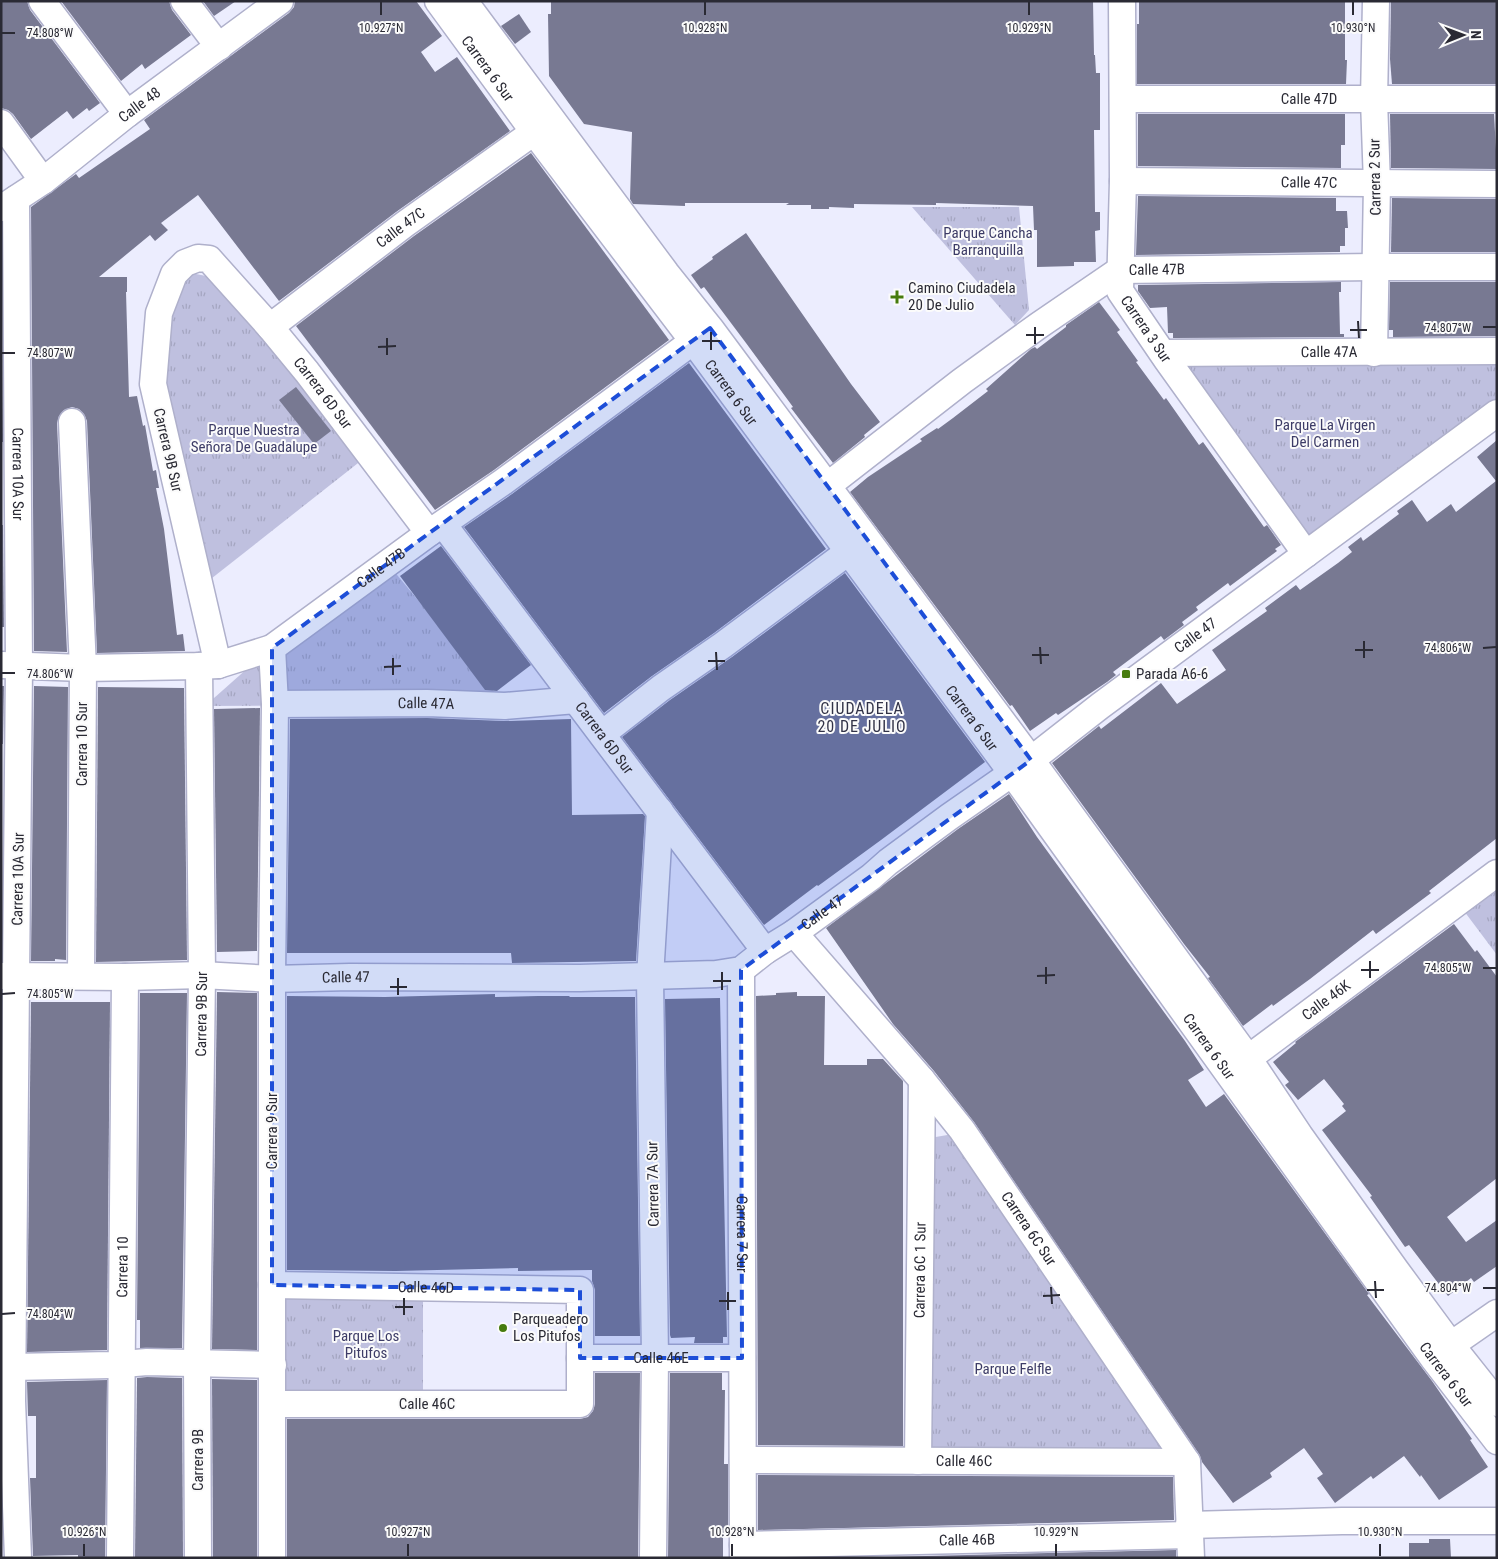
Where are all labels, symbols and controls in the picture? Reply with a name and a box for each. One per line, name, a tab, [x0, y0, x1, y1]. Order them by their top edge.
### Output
north arrow	[1438, 10, 1488, 60]
text: 10.927°N	[359, 21, 403, 35]
text: 10.928°N	[683, 21, 727, 35]
text: 10.929°N	[1007, 21, 1051, 35]
text: 10.930°N	[1331, 21, 1375, 35]
text: 74.808°W	[27, 26, 73, 40]
text: N	[1468, 30, 1484, 39]
street label: Carrera 6 Sur	[458, 32, 518, 106]
street label: Calle 48	[115, 83, 164, 126]
street label: Calle 47D	[1281, 90, 1337, 108]
street label: Carrera 2 Sur	[1365, 138, 1385, 216]
street label: Calle 47C	[1281, 173, 1337, 192]
street label: Calle 47C	[372, 204, 428, 252]
park label: Parque Cancha Barranquilla	[943, 224, 1033, 259]
street label: Calle 47B	[1129, 260, 1185, 279]
place label: Camino Ciudadela 20 De Julio	[908, 279, 1016, 314]
marker: Camino Ciudadela 20 De Julio	[890, 290, 904, 304]
street label: Carrera 3 Sur	[1117, 292, 1175, 366]
text: 74.807°W	[1425, 321, 1471, 335]
street label: Calle 47A	[1301, 343, 1358, 361]
text: 74.807°W	[27, 346, 73, 360]
street label: Carrera 6D Sur	[290, 354, 356, 433]
street label: Carrera 6 Sur	[701, 356, 761, 429]
street label: Carrera 9B Sur	[150, 406, 186, 494]
park label: Parque La Virgen Del Carmen	[1275, 416, 1375, 451]
park label: Parque Nuestra Señora De Guadalupe	[191, 421, 317, 456]
street label: Carrera 10A Sur	[8, 427, 27, 521]
street label: Calle 47B	[353, 544, 409, 592]
street label: Calle 47	[1171, 614, 1220, 657]
text: 74.806°W	[1425, 641, 1471, 655]
place label: Parada A6-6	[1136, 665, 1208, 683]
text: 74.806°W	[27, 667, 73, 681]
marker: Parada A6-6	[1120, 668, 1132, 680]
street label: Carrera 6 Sur	[941, 682, 1002, 755]
street label: Calle 47A	[398, 694, 455, 713]
street label: Carrera 6D Sur	[571, 698, 638, 778]
district label: CIUDADELA 20 DE JULIO	[817, 699, 907, 736]
street label: Carrera 10 Sur	[73, 701, 91, 786]
street label: Carrera 10A Sur	[8, 832, 28, 926]
street label: Calle 47	[797, 891, 847, 934]
text: 74.805°W	[1425, 961, 1471, 975]
street label: Calle 47	[322, 968, 370, 987]
street label: Carrera 9B Sur	[192, 971, 211, 1057]
street label: Calle 46K	[1298, 976, 1355, 1024]
text: 74.805°W	[27, 987, 73, 1001]
street label: Carrera 6 Sur	[1179, 1010, 1239, 1083]
street label: Carrera 9 Sur	[263, 1092, 281, 1170]
street label: Carrera 7A Sur	[643, 1141, 663, 1227]
street label: Carrera 6C Sur	[997, 1188, 1061, 1269]
street label: Carrera 7 Sur	[733, 1195, 751, 1273]
street label: Carrera 6C 1 Sur	[910, 1221, 930, 1318]
street label: Carrera 10	[113, 1236, 132, 1298]
street label: Calle 46D	[398, 1278, 454, 1297]
text: 74.804°W	[1425, 1281, 1471, 1295]
text: 74.804°W	[27, 1307, 73, 1321]
place label: Parqueadero Los Pitufos	[513, 1310, 588, 1345]
marker: Parqueadero Los Pitufos	[497, 1322, 509, 1334]
park label: Parque Los Pitufos	[333, 1327, 399, 1362]
street label: Carrera 6 Sur	[1416, 1339, 1477, 1411]
street label: Calle 46E	[633, 1349, 689, 1367]
park label: Parque Felfle	[974, 1360, 1052, 1378]
street label: Calle 46C	[399, 1395, 455, 1413]
street label: Carrera 9B	[189, 1429, 207, 1491]
street label: Calle 46C	[936, 1452, 992, 1470]
text: 10.926°N	[62, 1525, 106, 1539]
text: 10.927°N	[386, 1525, 430, 1539]
text: 10.928°N	[710, 1525, 754, 1539]
text: 10.929°N	[1034, 1525, 1078, 1539]
text: 10.930°N	[1358, 1525, 1402, 1539]
street label: Calle 46B	[939, 1530, 995, 1550]

